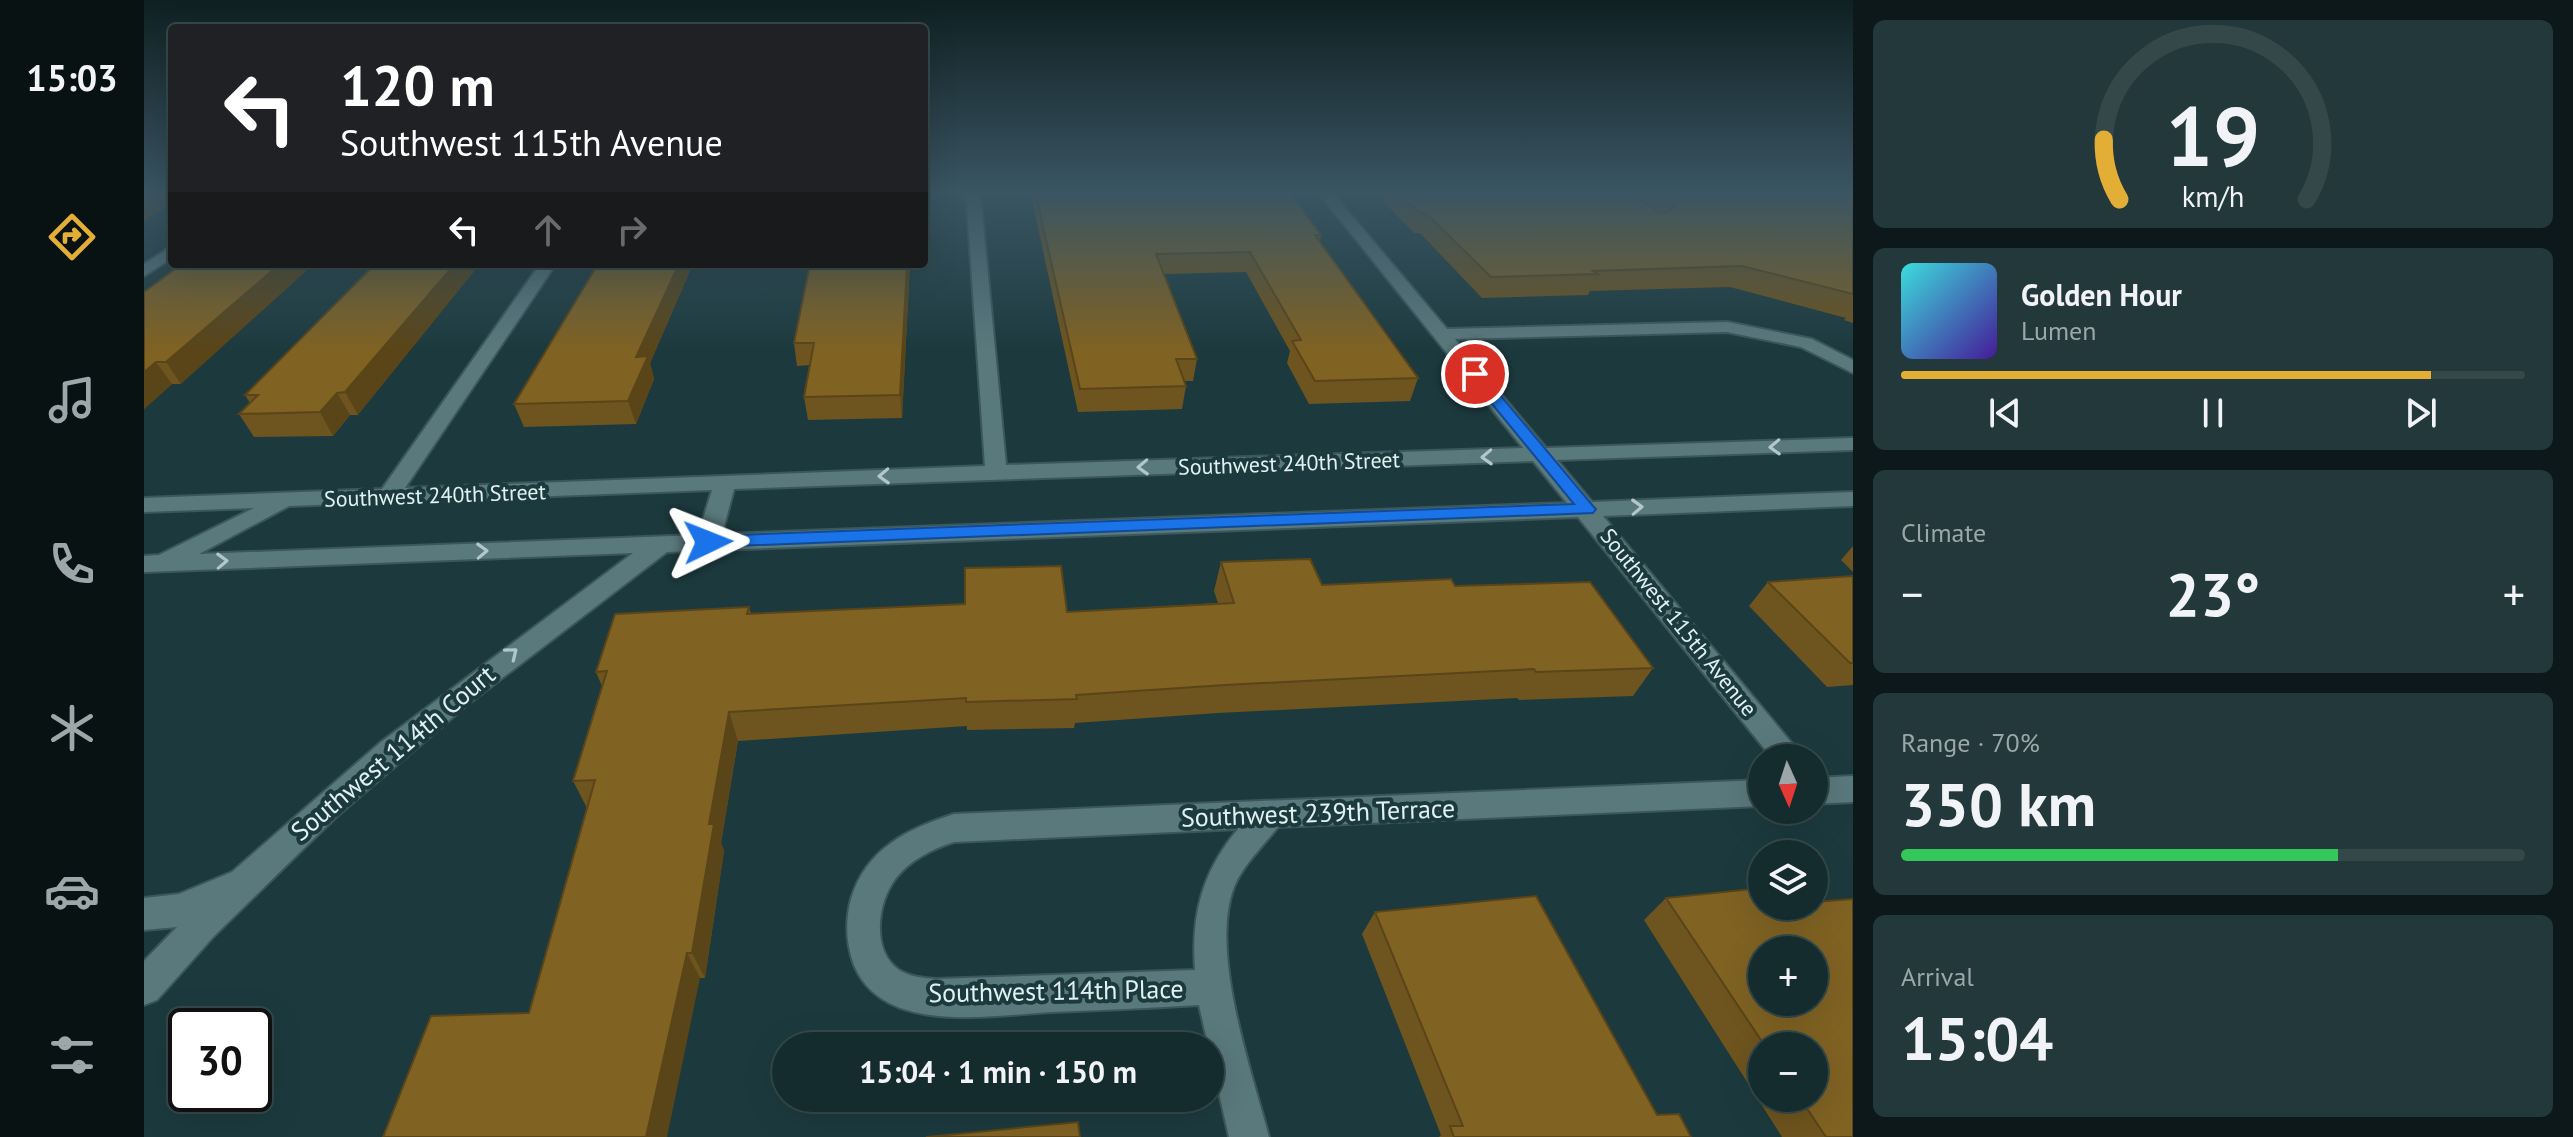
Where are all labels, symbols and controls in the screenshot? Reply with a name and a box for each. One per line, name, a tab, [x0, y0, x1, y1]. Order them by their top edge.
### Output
text: 120 m	[340, 49, 495, 121]
text: 15:03	[26, 54, 118, 101]
icon: left	[208, 56, 312, 160]
text: 19	[2166, 81, 2260, 189]
text: Southwest 115th Avenue	[340, 119, 723, 166]
text: km/h	[2182, 178, 2244, 215]
icon: left	[442, 208, 486, 252]
icon: ahead	[526, 208, 570, 252]
icon: right	[610, 208, 654, 252]
icon: directions	[44, 209, 100, 265]
text: Golden Hour	[2021, 275, 2182, 314]
text: Lumen	[2021, 314, 2096, 347]
pin	[1441, 340, 1509, 408]
icon: arrive	[1453, 352, 1497, 396]
icon: music	[44, 372, 100, 428]
icon: previous	[1983, 391, 2027, 435]
icon: pause	[2191, 391, 2235, 435]
icon: next	[2399, 391, 2443, 435]
one-way arrow	[1768, 438, 1781, 455]
street label: Southwest 240th Street	[1178, 445, 1401, 481]
one-way arrow	[1480, 448, 1493, 465]
one-way arrow	[1136, 459, 1149, 476]
one-way arrow	[877, 468, 890, 485]
street label: Southwest 240th Street	[324, 477, 547, 513]
one-way arrow	[1631, 499, 1644, 516]
position arrow	[666, 500, 750, 584]
text: Climate	[1901, 516, 1986, 549]
street label: Southwest 115th Avenue	[1595, 522, 1763, 722]
icon: phone	[44, 536, 100, 592]
one-way arrow	[476, 542, 489, 559]
one-way arrow	[216, 553, 229, 570]
text: 23°	[2166, 555, 2260, 633]
text: −	[1901, 565, 1923, 622]
text: +	[2503, 565, 2525, 622]
one-way arrow	[503, 648, 517, 663]
street label: Southwest 114th Court	[284, 657, 502, 848]
icon: climate	[44, 700, 100, 756]
text: Range · 70%	[1901, 726, 2040, 759]
north arrow	[1748, 744, 1828, 824]
map controls	[1748, 744, 1828, 1112]
text: 350 km	[1901, 765, 2096, 843]
street label: Southwest 239th Terrace	[1180, 791, 1456, 834]
button: layers	[1748, 840, 1828, 920]
icon: car	[44, 863, 100, 919]
button: +	[1748, 936, 1828, 1016]
text: Arrival	[1901, 960, 1974, 993]
street label: Southwest 114th Place	[928, 972, 1184, 1009]
text: 15:04	[1901, 999, 2053, 1077]
speed limit sign: 30	[168, 1008, 272, 1112]
icon: filters	[44, 1027, 100, 1083]
button: −	[1748, 1032, 1828, 1112]
text: 15:04 · 1 min · 150 m	[859, 1052, 1137, 1091]

